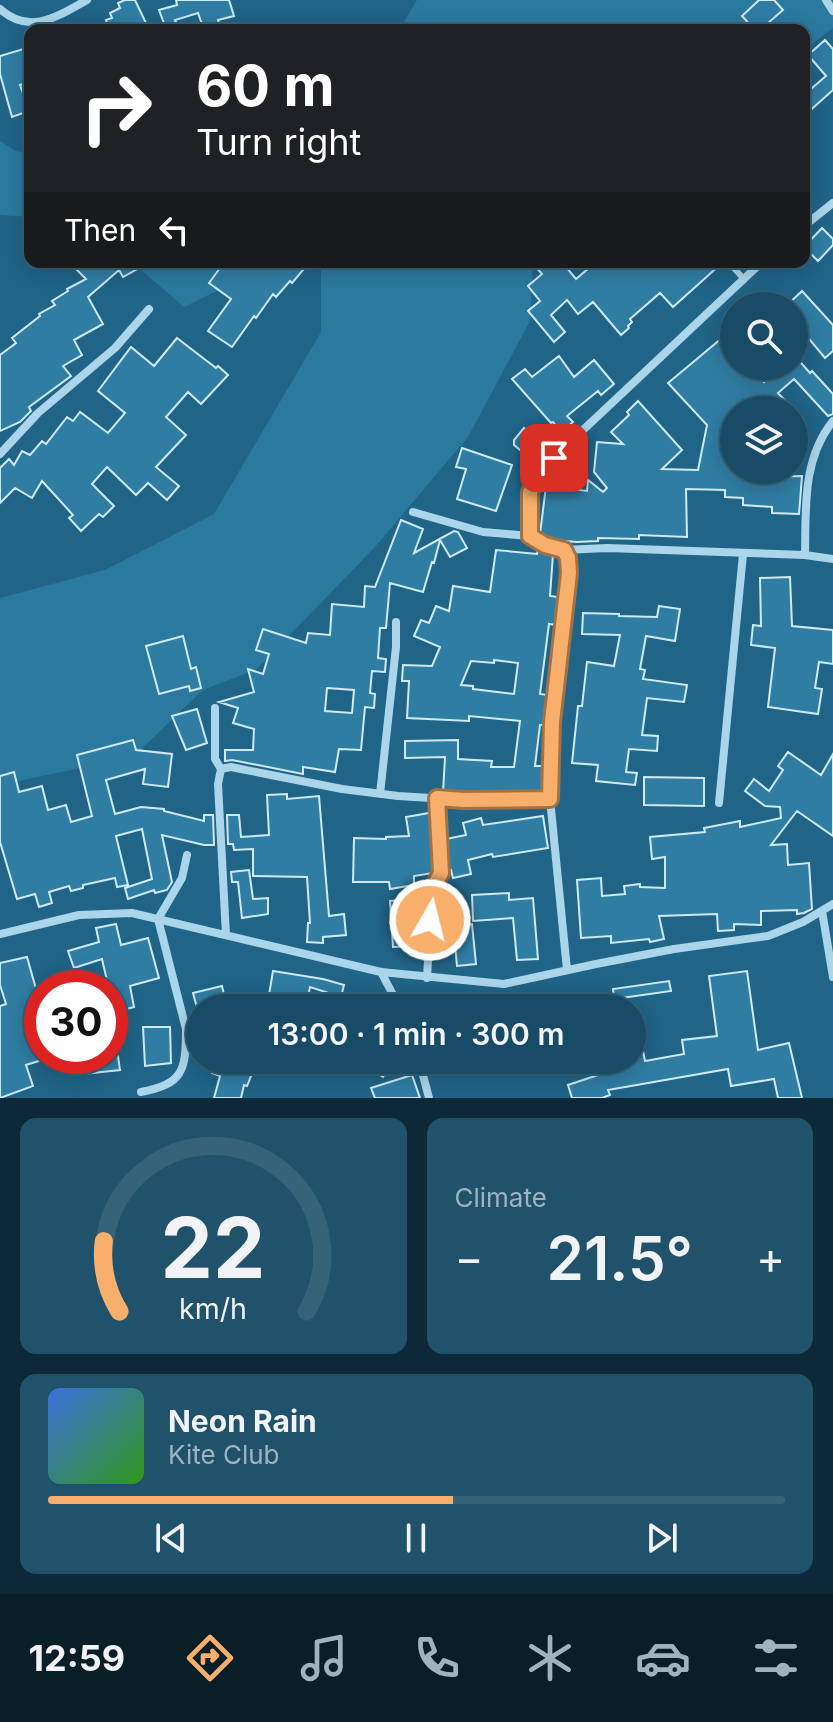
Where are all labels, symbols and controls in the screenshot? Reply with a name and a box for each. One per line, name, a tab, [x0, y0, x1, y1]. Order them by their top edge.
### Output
text: 60 m	[196, 52, 335, 120]
icon: right	[64, 56, 168, 160]
text: Turn right	[196, 120, 361, 164]
icon: left	[152, 208, 196, 252]
text: Then	[64, 212, 136, 248]
map controls	[720, 292, 808, 484]
button: search	[720, 292, 808, 380]
button: layers	[720, 396, 808, 484]
pin	[520, 424, 588, 492]
icon: arrive	[532, 436, 576, 480]
position arrow	[388, 878, 472, 962]
speed limit sign: 30	[24, 970, 128, 1074]
text: 13:00 · 1 min · 300 m	[268, 1016, 564, 1052]
text: Climate	[455, 1182, 547, 1213]
text: 22	[161, 1197, 266, 1298]
text: 21.5°	[547, 1222, 693, 1294]
text: −	[455, 1231, 484, 1285]
text: +	[756, 1231, 785, 1285]
text: km/h	[179, 1291, 247, 1326]
text: Neon Rain	[168, 1403, 317, 1439]
text: Kite Club	[168, 1439, 279, 1470]
icon: previous	[149, 1516, 193, 1560]
icon: pause	[394, 1516, 438, 1560]
icon: next	[640, 1516, 684, 1560]
icon: directions	[182, 1630, 238, 1686]
icon: music	[296, 1630, 352, 1686]
icon: phone	[409, 1630, 465, 1686]
icon: climate	[522, 1630, 578, 1686]
icon: car	[635, 1630, 691, 1686]
icon: filters	[748, 1630, 804, 1686]
text: 12:59	[29, 1636, 125, 1680]

